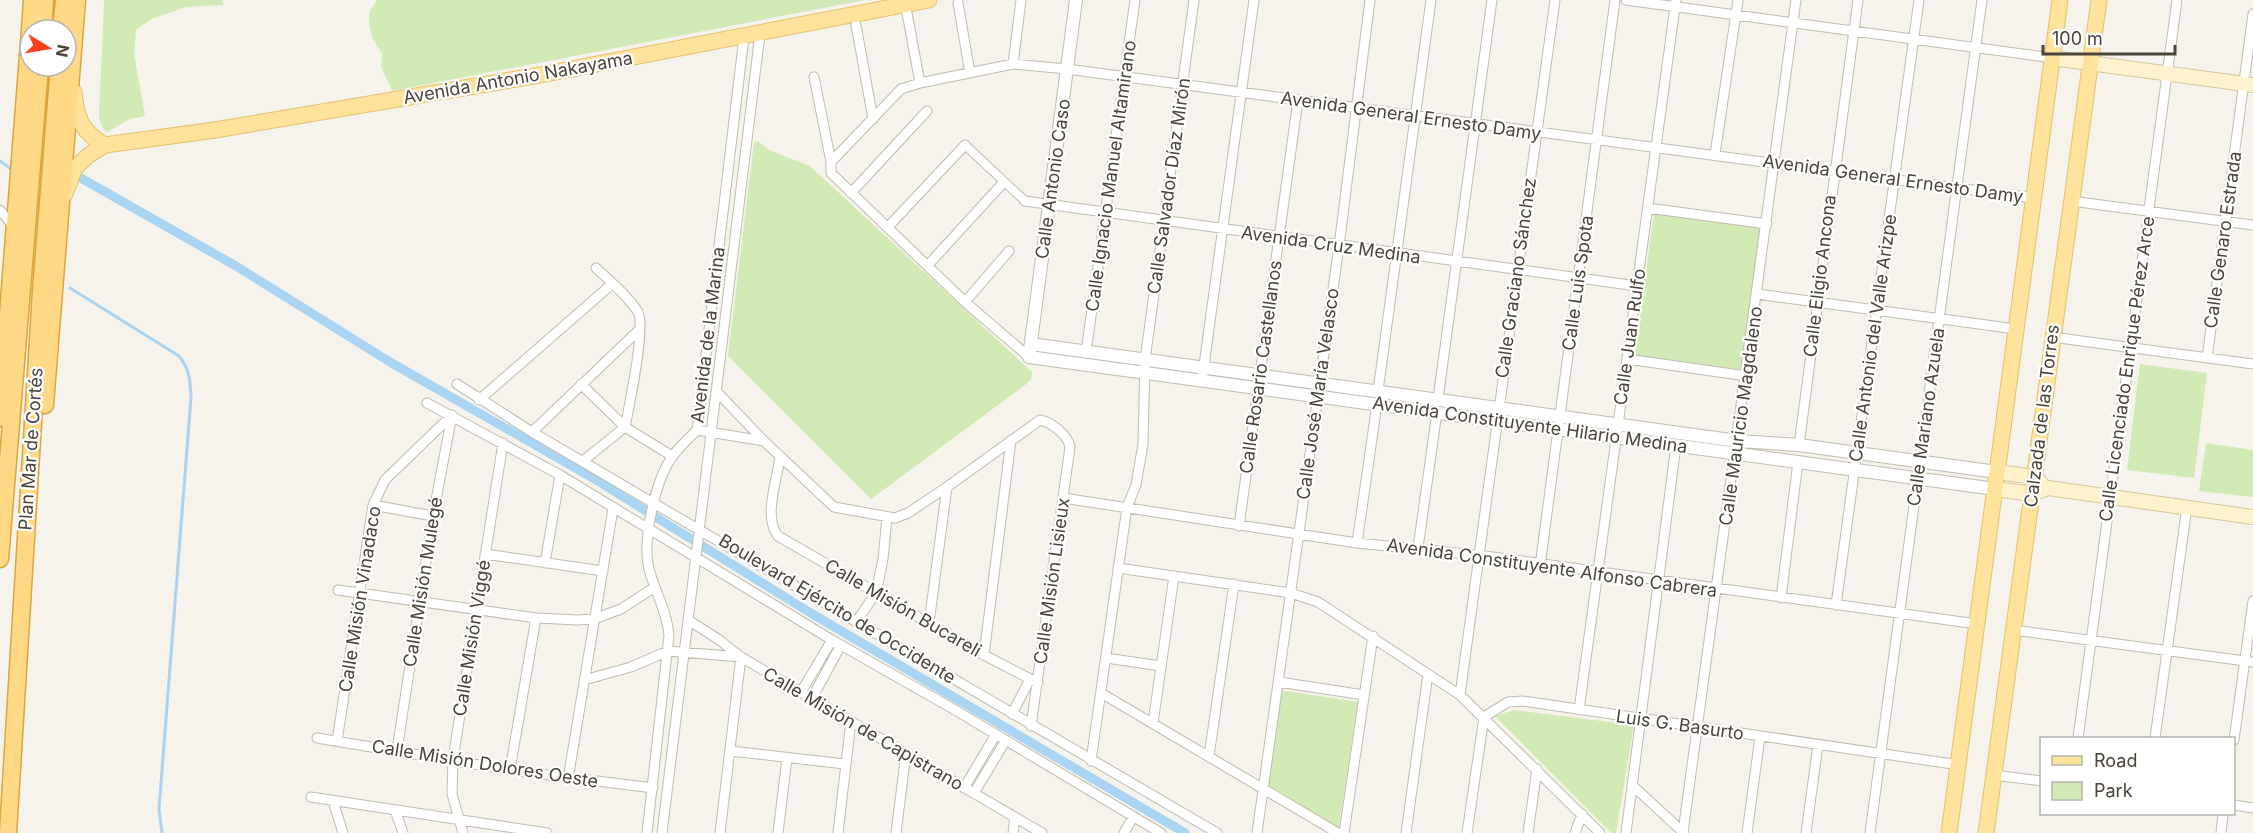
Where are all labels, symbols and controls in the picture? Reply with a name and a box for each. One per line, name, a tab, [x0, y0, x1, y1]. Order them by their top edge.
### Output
north arrow	[18, 18, 78, 78]
scale bar	[2043, 18, 2175, 56]
text: 100 m	[2052, 28, 2103, 49]
street label: Calle Ignacio Manuel Altamirano	[1081, 39, 1140, 313]
text: N	[52, 43, 74, 59]
street label: Avenida Antonio Nakayama	[402, 47, 634, 108]
street label: Calle Salvador Díaz Mirón	[1143, 76, 1194, 296]
street label: Avenida General Ernesto Damy	[1279, 87, 1543, 144]
street label: Calle Antonio Caso	[1031, 98, 1074, 260]
street label: Avenida General Ernesto Damy	[1761, 150, 2025, 207]
street label: Calle Genaro Estrada	[2200, 150, 2245, 330]
street label: Calle Graciano Sánchez	[1491, 176, 1540, 380]
street label: Calle Eligio Ancona	[1799, 194, 1840, 358]
street label: Calle Antonio del Valle Arizpe	[1845, 213, 1900, 463]
street label: Calle Luis Spota	[1558, 214, 1597, 352]
street label: Calle Licenciado Enrique Pérez Arce	[2095, 215, 2158, 523]
street label: Avenida Cruz Medina	[1240, 222, 1422, 268]
street label: Avenida de la Marina	[686, 246, 729, 424]
street label: Calle Rosario Castellanos	[1235, 259, 1286, 475]
street label: Calle Juan Rulfo	[1610, 267, 1649, 407]
street label: Calle José María Velasco	[1292, 287, 1343, 501]
street label: Calle Mauricio Magdaleno	[1715, 305, 1766, 527]
street label: Calzada de las Torres	[2020, 323, 2063, 509]
street label: Calle Mariano Azuela	[1903, 326, 1948, 507]
street label: Plan Mar de Cortés	[14, 367, 47, 531]
street label: Avenida Constituyente Hilario Medina	[1371, 392, 1689, 457]
street label: Calle Misión Mulegé	[399, 495, 446, 668]
street label: Calle Misión Lisieux	[1029, 496, 1074, 666]
street label: Calle Misión Vinadaco	[334, 504, 385, 694]
street label: Boulevard Ejército de Occidente	[715, 529, 959, 688]
street label: Avenida Constituyente Alfonso Cabrera	[1385, 534, 1719, 601]
street label: Calle Misión Bucareli	[821, 554, 985, 661]
street label: Calle Misión Viggé	[449, 558, 494, 718]
street label: Calle Misión de Capistrano	[760, 663, 967, 795]
street label: Luis G. Basurto	[1615, 705, 1745, 744]
street label: Calle Misión Dolores Oeste	[370, 735, 600, 792]
legend	[2040, 737, 2235, 815]
text: Road	[2094, 750, 2137, 771]
text: Park	[2094, 780, 2133, 801]

